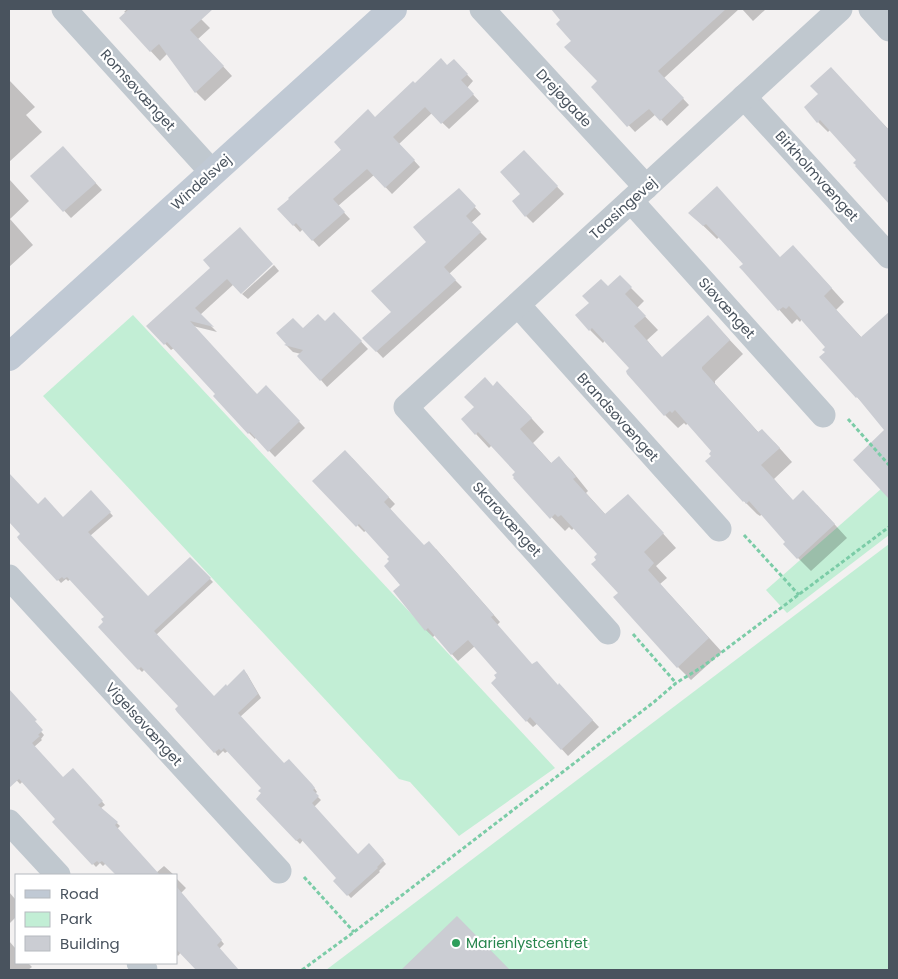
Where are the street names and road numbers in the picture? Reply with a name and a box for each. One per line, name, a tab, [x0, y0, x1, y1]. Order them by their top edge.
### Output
street label: Romsøvænget	[96, 45, 180, 135]
street label: Drejøgade	[532, 64, 597, 132]
street label: Birkholmvænget	[771, 126, 863, 226]
street label: Windelsvej	[166, 149, 236, 215]
street label: Taasingevej	[585, 172, 661, 244]
street label: Siøvænget	[694, 273, 760, 343]
street label: Brandsøvænget	[573, 368, 663, 466]
street label: Skarøvænget	[468, 477, 546, 561]
street label: Vigelsøvænget	[101, 678, 187, 770]

